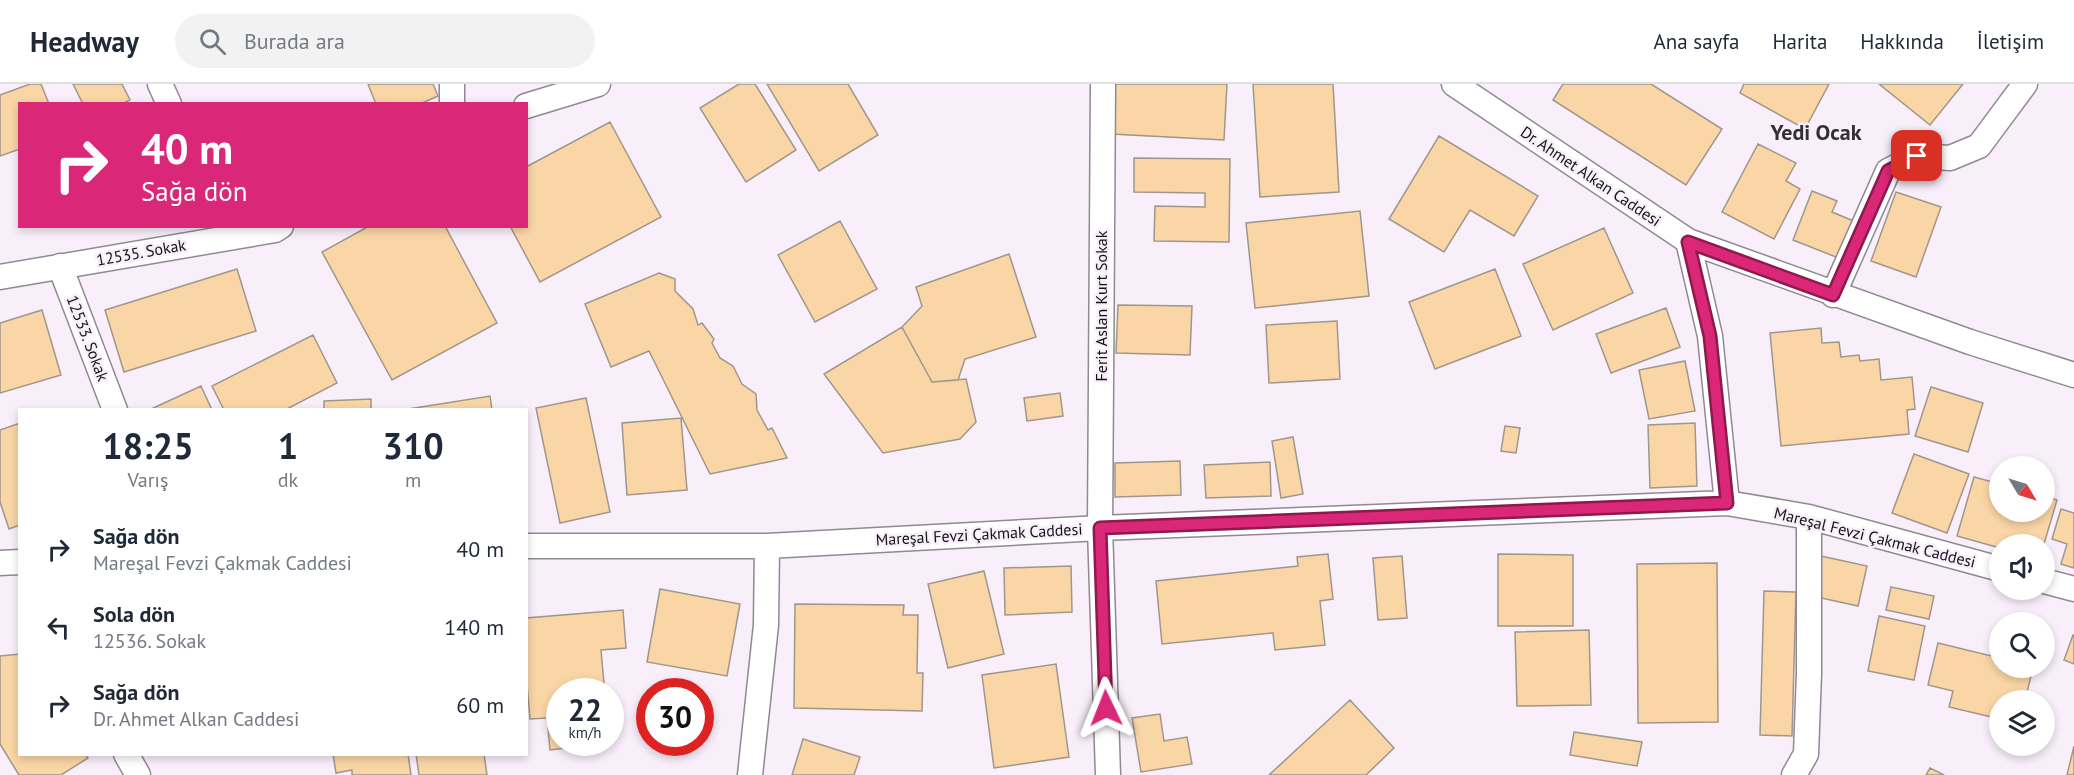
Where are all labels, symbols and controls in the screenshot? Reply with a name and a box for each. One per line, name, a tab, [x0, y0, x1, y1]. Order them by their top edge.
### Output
search box	[175, 14, 595, 68]
text: Headway	[30, 23, 139, 60]
icon: search	[196, 25, 229, 58]
text: Burada ara	[244, 27, 345, 55]
text: Ana sayfa	[1654, 28, 1739, 55]
text: Harita	[1772, 28, 1827, 55]
text: Hakkında	[1860, 28, 1944, 55]
text: İletişim	[1977, 28, 2044, 55]
district label: Yedi Ocak	[1770, 118, 1862, 146]
text: 40 m	[141, 121, 233, 176]
street label: Dr. Ahmet Alkan Caddesi	[1517, 122, 1665, 230]
icon: right	[42, 126, 120, 204]
pin	[1891, 130, 1942, 181]
icon: arrive	[1900, 139, 1933, 172]
text: Sağa dön	[141, 174, 248, 208]
street label: Ferit Aslan Kurt Sokak	[1091, 230, 1111, 381]
street label: 12535. Sokak	[95, 234, 188, 270]
street label: 12533. Sokak	[62, 292, 114, 384]
text: 18:25	[102, 422, 194, 469]
text: 1	[278, 422, 298, 469]
text: 310	[382, 422, 444, 469]
north arrow	[1989, 456, 2055, 522]
map controls	[1989, 456, 2055, 756]
text: Varış	[127, 467, 168, 493]
text: dk	[278, 467, 298, 493]
text: m	[405, 467, 421, 493]
street label: Mareşal Fevzi Çakmak Caddesi	[1772, 502, 1978, 572]
street label: Mareşal Fevzi Çakmak Caddesi	[875, 519, 1083, 549]
text: Sağa dön	[93, 522, 180, 550]
icon: right	[42, 533, 75, 566]
button: sound	[1989, 534, 2055, 600]
text: 40 m	[456, 535, 504, 563]
text: Mareşal Fevzi Çakmak Caddesi	[93, 550, 352, 576]
text: Sola dön	[93, 600, 175, 628]
icon: left	[42, 611, 75, 644]
button: search	[1989, 612, 2055, 678]
text: 140 m	[444, 613, 504, 641]
text: 12536. Sokak	[93, 628, 206, 654]
position arrow	[1074, 676, 1138, 740]
text: Sağa dön	[93, 678, 180, 706]
speed limit sign: 30	[636, 678, 714, 756]
icon: right	[42, 689, 75, 722]
text: 22	[568, 690, 602, 729]
button: layers	[1989, 690, 2055, 756]
text: 60 m	[456, 691, 504, 719]
text: Dr. Ahmet Alkan Caddesi	[93, 706, 299, 732]
text: km/h	[569, 723, 601, 742]

